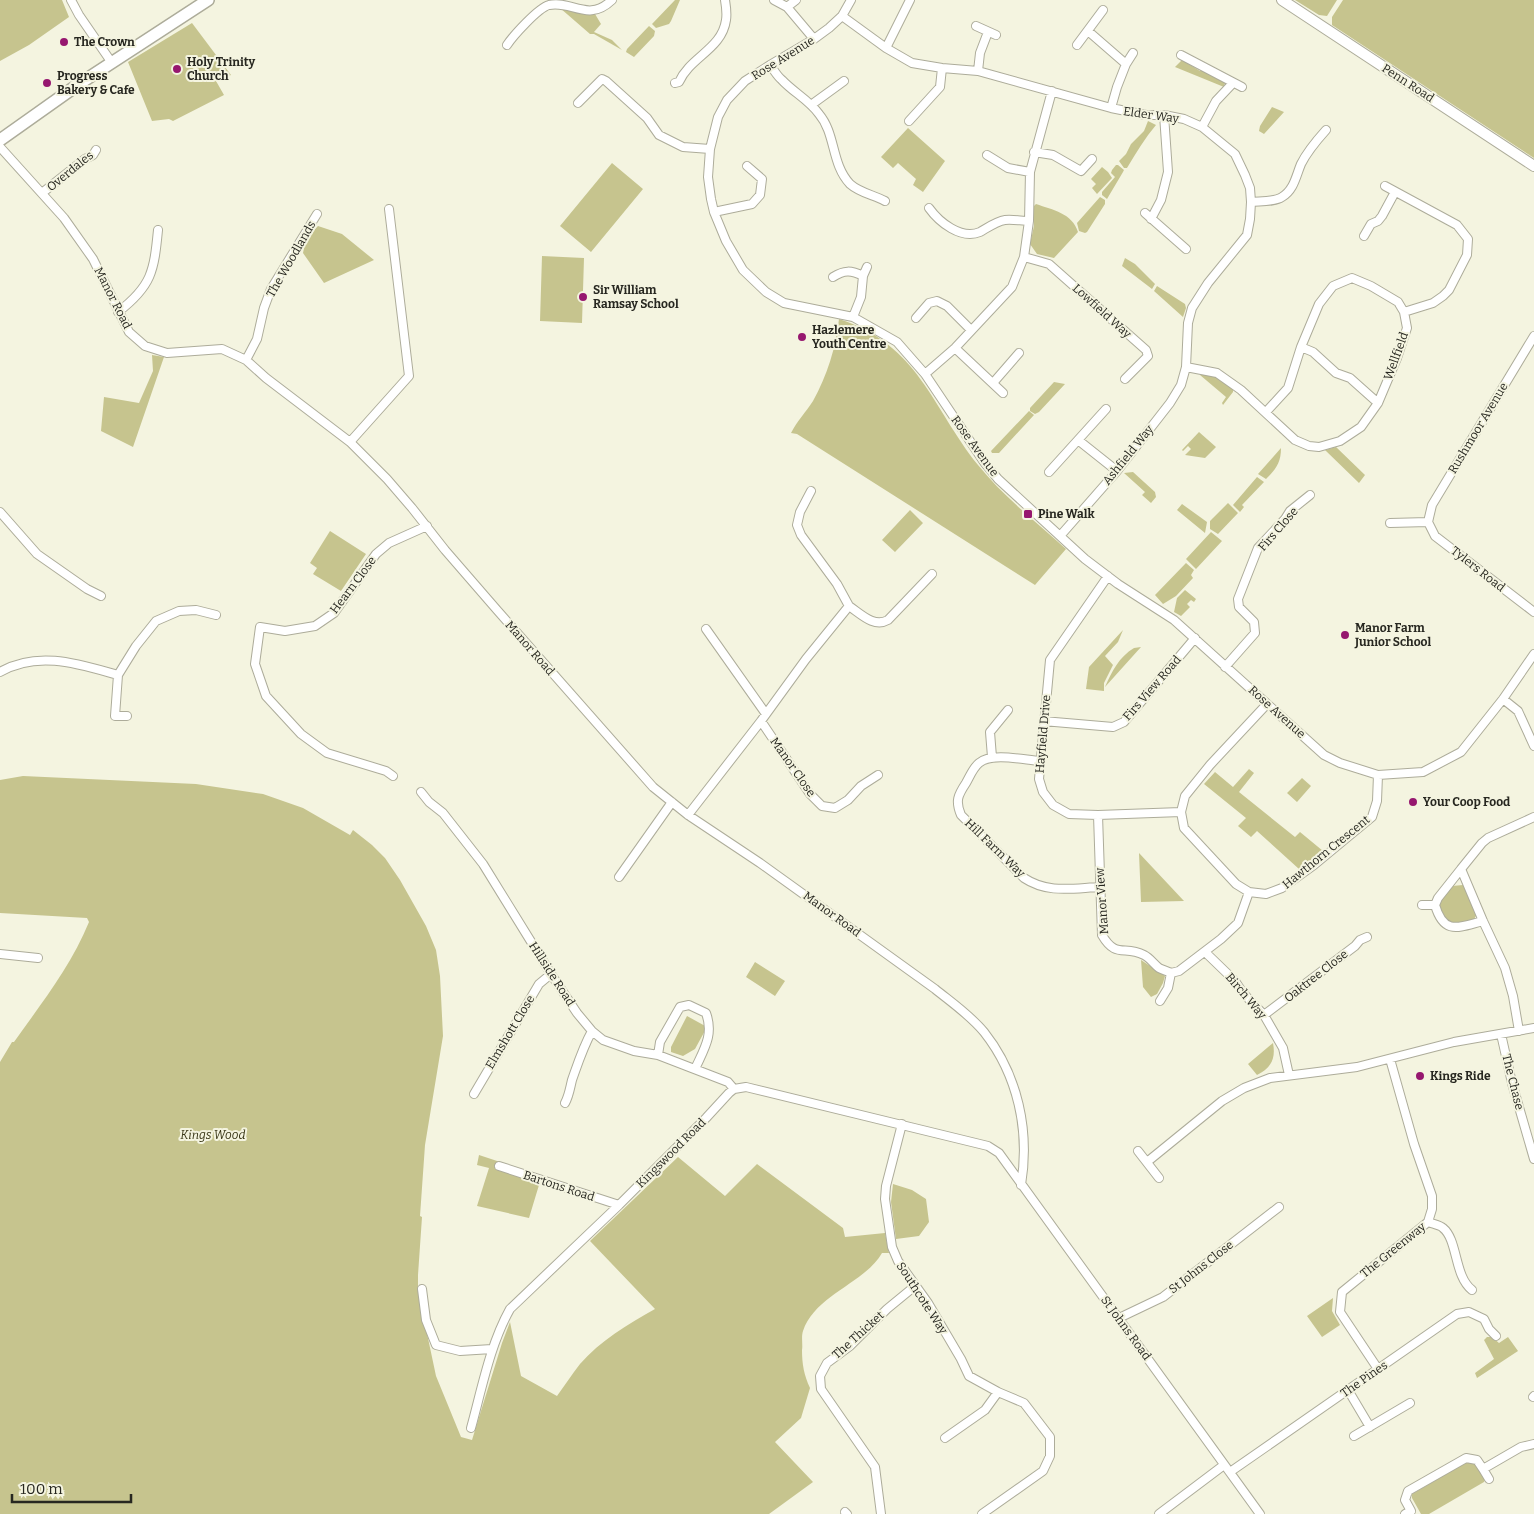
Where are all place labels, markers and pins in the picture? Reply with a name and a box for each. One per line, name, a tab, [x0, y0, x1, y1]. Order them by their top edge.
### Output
place label: The Crown	[74, 35, 135, 49]
marker: The Crown	[58, 36, 70, 48]
place label: Holy Trinity Church	[187, 55, 255, 83]
marker: Holy Trinity Church	[171, 63, 183, 75]
place label: Progress Bakery & Cafe	[57, 69, 135, 97]
marker: Progress Bakery & Cafe	[41, 77, 53, 89]
place label: Sir William Ramsay School	[593, 283, 679, 311]
marker: Sir William Ramsay School	[577, 291, 589, 303]
place label: Hazlemere Youth Centre	[812, 323, 887, 351]
marker: Hazlemere Youth Centre	[796, 331, 808, 343]
place label: Pine Walk	[1038, 507, 1095, 521]
marker: Pine Walk	[1022, 508, 1034, 520]
place label: Manor Farm Junior School	[1354, 621, 1432, 649]
marker: Manor Farm Junior School	[1339, 629, 1351, 641]
place label: Your Coop Food	[1423, 795, 1511, 809]
marker: Your Coop Food	[1407, 796, 1419, 808]
place label: Kings Ride	[1430, 1069, 1491, 1083]
marker: Kings Ride	[1414, 1070, 1426, 1082]

